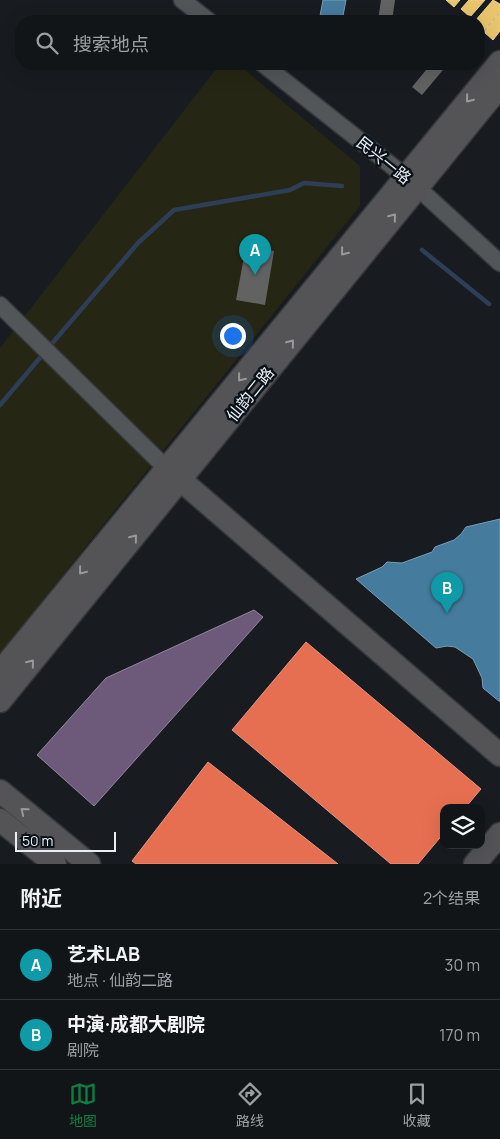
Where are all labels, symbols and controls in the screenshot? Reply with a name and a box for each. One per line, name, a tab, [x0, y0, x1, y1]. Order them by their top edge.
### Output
search box	[15, 15, 485, 70]
icon: search	[33, 29, 61, 57]
text: 搜索地点	[73, 31, 149, 57]
one-way arrow	[466, 94, 475, 103]
street label: 民兴一路	[352, 131, 416, 189]
one-way arrow	[388, 214, 396, 223]
pin: A	[239, 234, 271, 275]
one-way arrow	[341, 246, 349, 255]
your location	[220, 323, 246, 349]
one-way arrow	[286, 340, 295, 349]
street label: 仙韵二路	[221, 362, 279, 426]
one-way arrow	[237, 372, 246, 381]
one-way arrow	[128, 534, 137, 543]
one-way arrow	[80, 565, 88, 574]
pin: B	[431, 572, 463, 613]
one-way arrow	[25, 660, 34, 669]
map controls	[440, 804, 485, 849]
button: layers	[440, 804, 485, 849]
one-way arrow	[21, 808, 30, 817]
scale bar	[15, 829, 116, 852]
text: 50 m	[22, 831, 53, 850]
text: 附近	[20, 884, 62, 912]
text: 2个结果	[423, 887, 480, 909]
text: 艺术LAB	[67, 941, 140, 967]
text: A	[31, 954, 41, 976]
text: 30 m	[445, 954, 480, 976]
text: 地点 · 仙韵二路	[67, 969, 173, 991]
text: 中演·成都大剧院	[67, 1011, 205, 1037]
text: B	[31, 1024, 41, 1046]
text: 170 m	[439, 1024, 480, 1046]
text: 剧院	[67, 1039, 99, 1061]
tab: 地图	[69, 1080, 97, 1130]
tab: 路线	[236, 1080, 264, 1130]
tab: 收藏	[403, 1080, 431, 1130]

